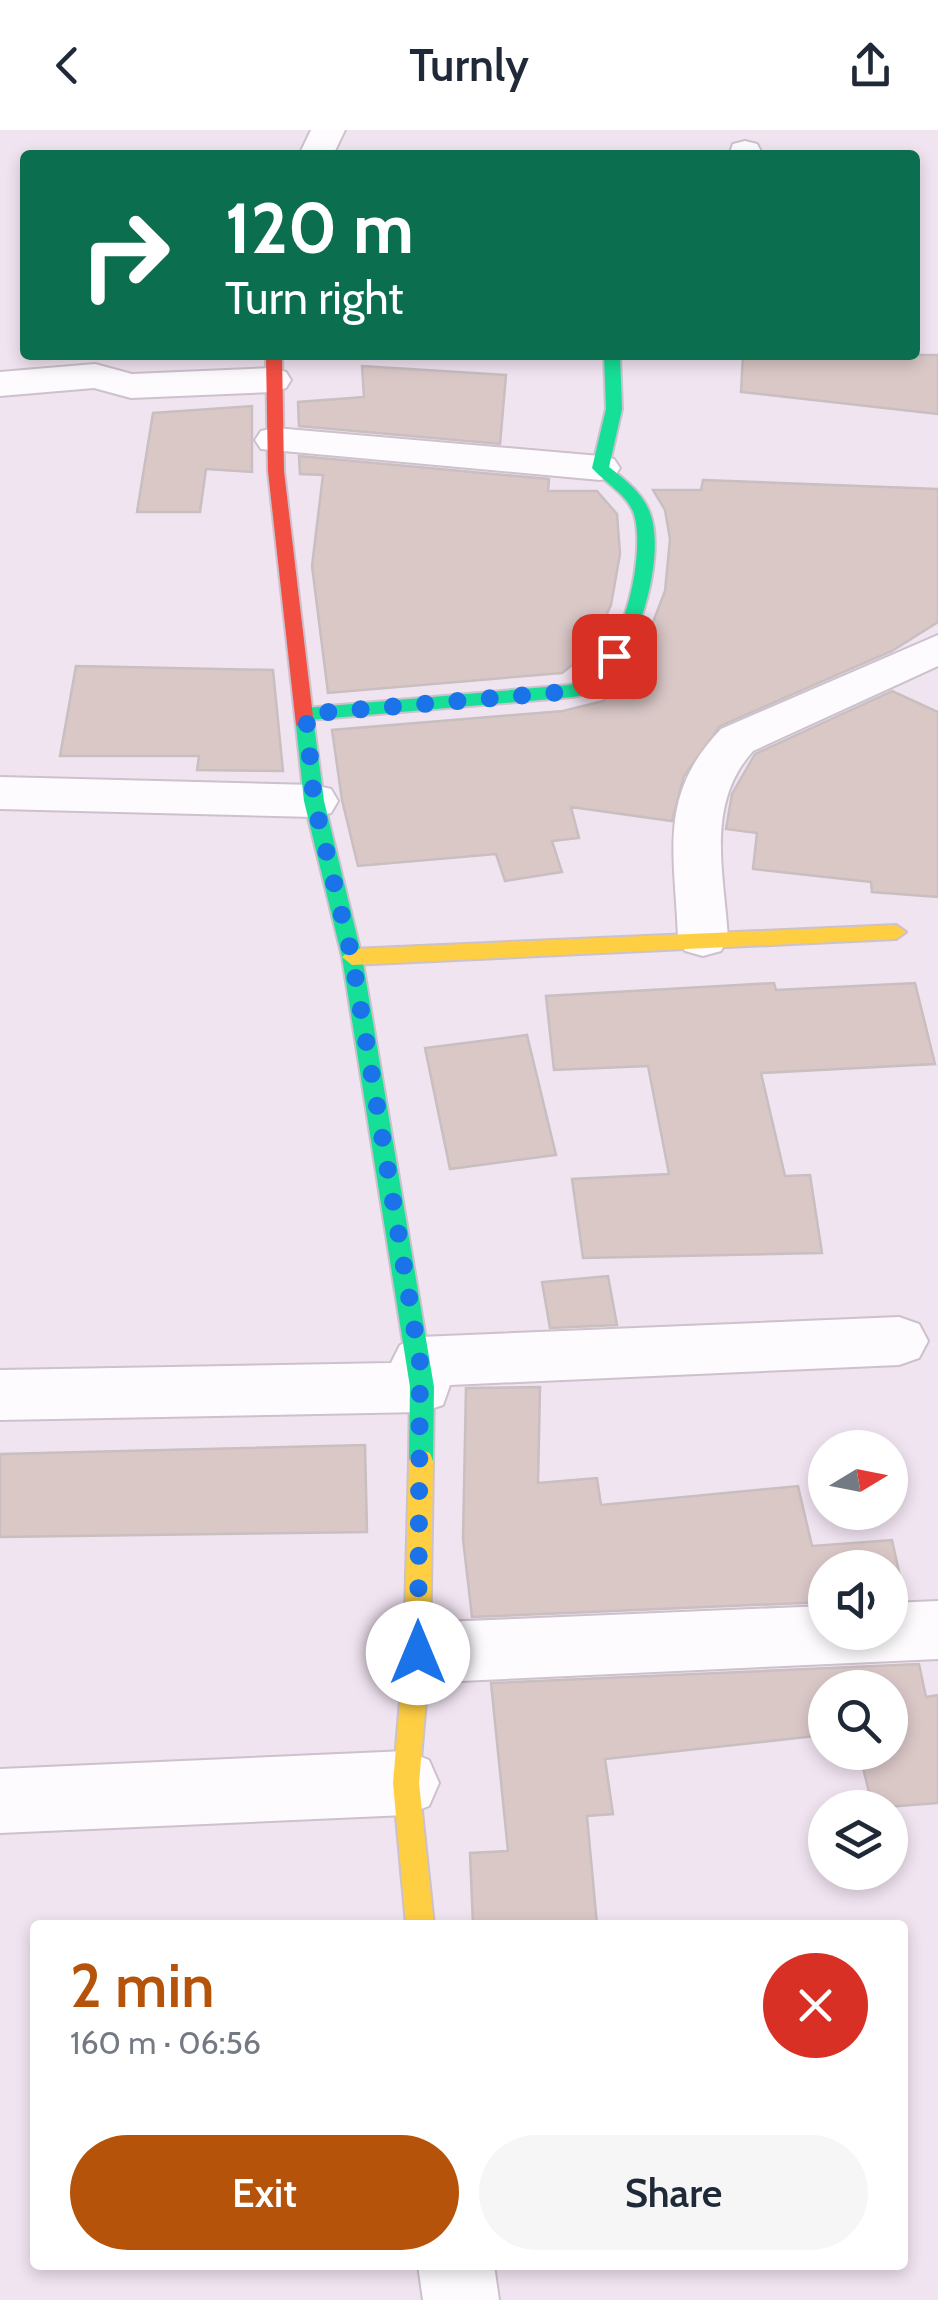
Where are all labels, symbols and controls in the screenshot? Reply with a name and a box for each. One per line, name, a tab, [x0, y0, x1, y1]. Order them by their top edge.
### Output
icon: back	[40, 38, 95, 93]
text: Turnly	[409, 38, 529, 92]
icon: share	[843, 38, 898, 93]
text: 120 m	[225, 185, 414, 271]
icon: right	[60, 190, 190, 320]
text: Turn right	[225, 271, 404, 325]
pin	[572, 614, 657, 699]
icon: arrive	[587, 629, 642, 684]
north arrow	[808, 1430, 908, 1530]
map controls	[808, 1430, 908, 1890]
button: sound	[808, 1550, 908, 1650]
position arrow	[366, 1601, 470, 1705]
button: search	[808, 1670, 908, 1770]
button: layers	[808, 1790, 908, 1890]
text: 2 min	[70, 1949, 215, 2022]
button: close	[763, 1953, 868, 2058]
text: 160 m · 06:56	[70, 2023, 261, 2062]
button: Exit	[70, 2135, 459, 2250]
button: Share	[479, 2135, 868, 2250]

